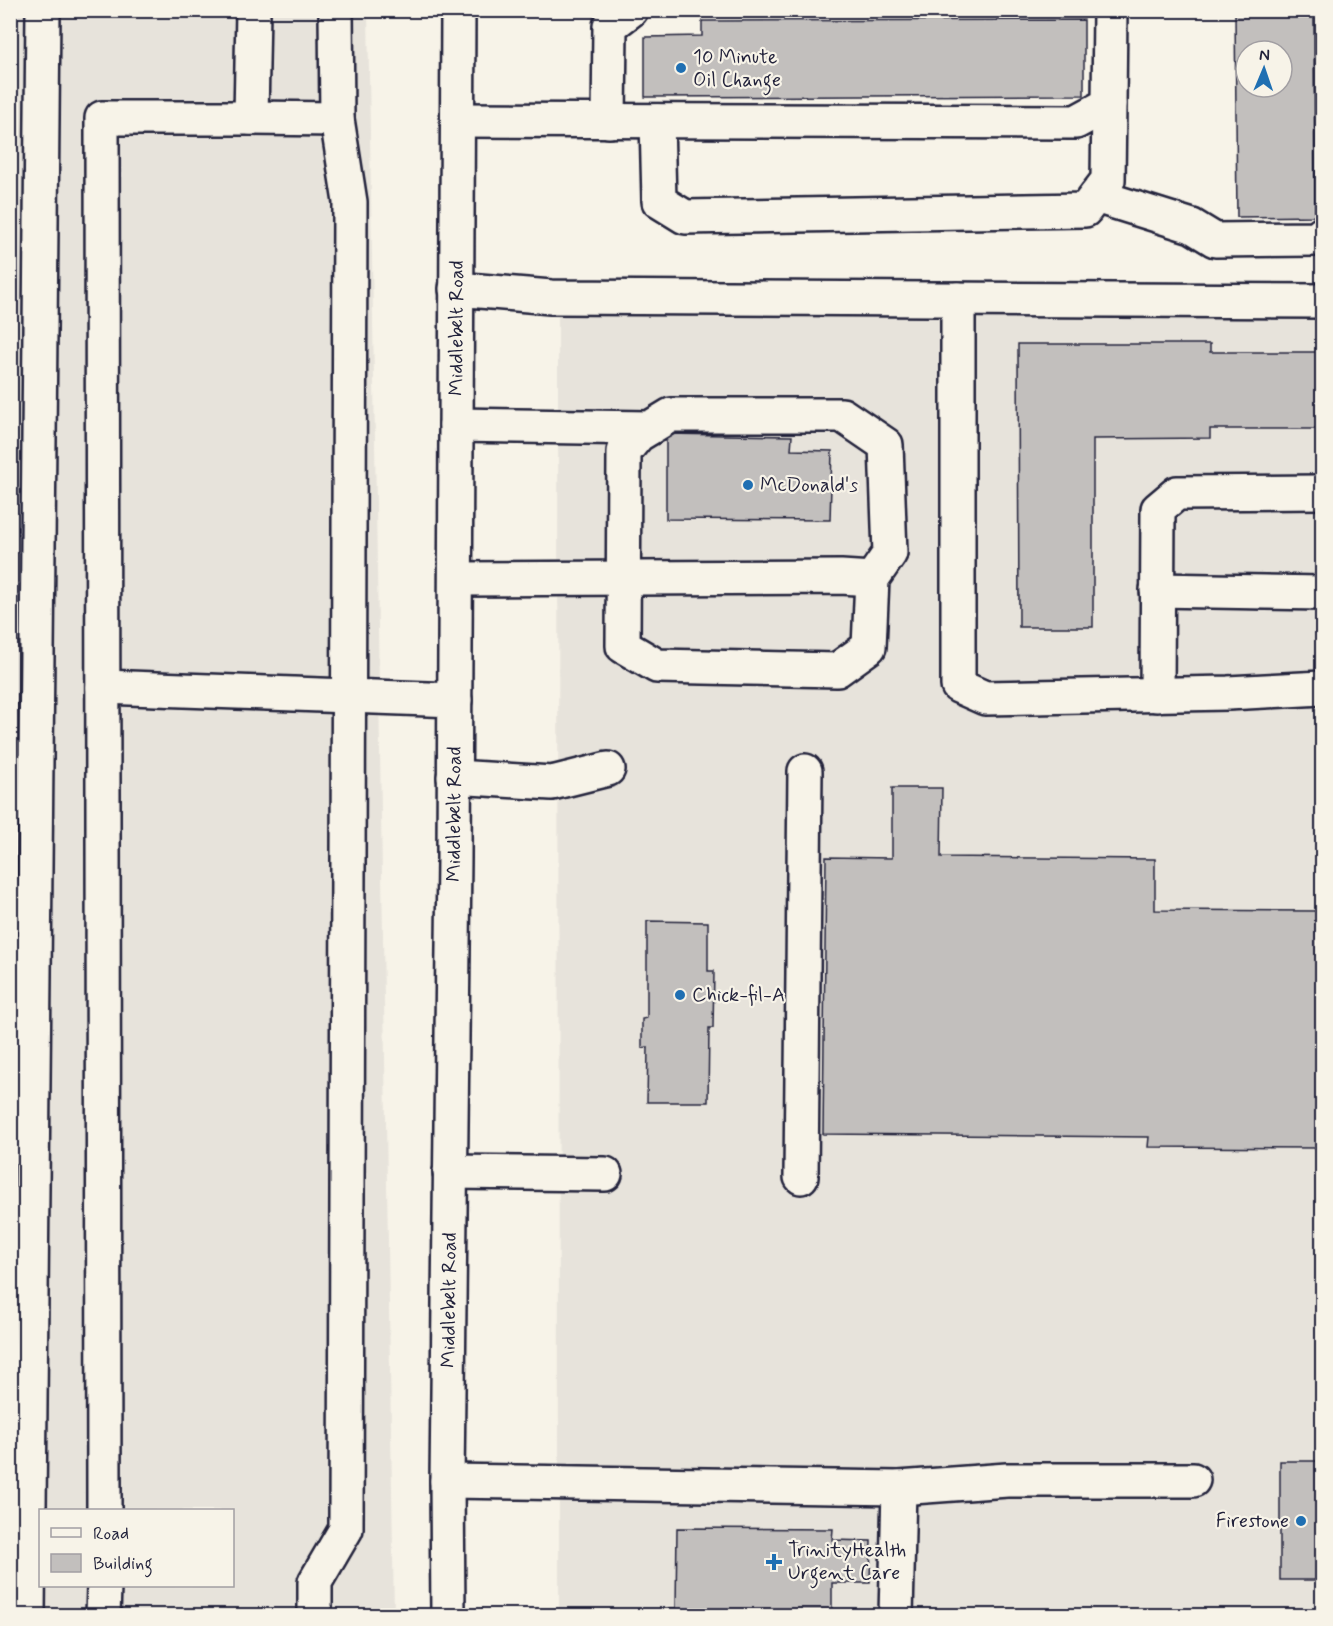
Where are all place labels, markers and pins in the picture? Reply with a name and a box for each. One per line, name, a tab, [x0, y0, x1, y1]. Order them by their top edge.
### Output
place label: 10 Minute Oil Change	[693, 44, 781, 96]
marker: 10 Minute Oil Change	[674, 61, 688, 75]
place label: McDonald's	[760, 472, 858, 499]
marker: McDonald's	[741, 478, 755, 492]
place label: Chick-fil-A	[692, 982, 785, 1009]
marker: Chick-fil-A	[673, 988, 687, 1002]
place label: Firestone	[1216, 1508, 1289, 1535]
marker: Firestone	[1294, 1514, 1308, 1528]
place label: TrinityHealth Urgent Care	[788, 1537, 906, 1589]
marker: TrinityHealth Urgent Care	[765, 1553, 783, 1571]

